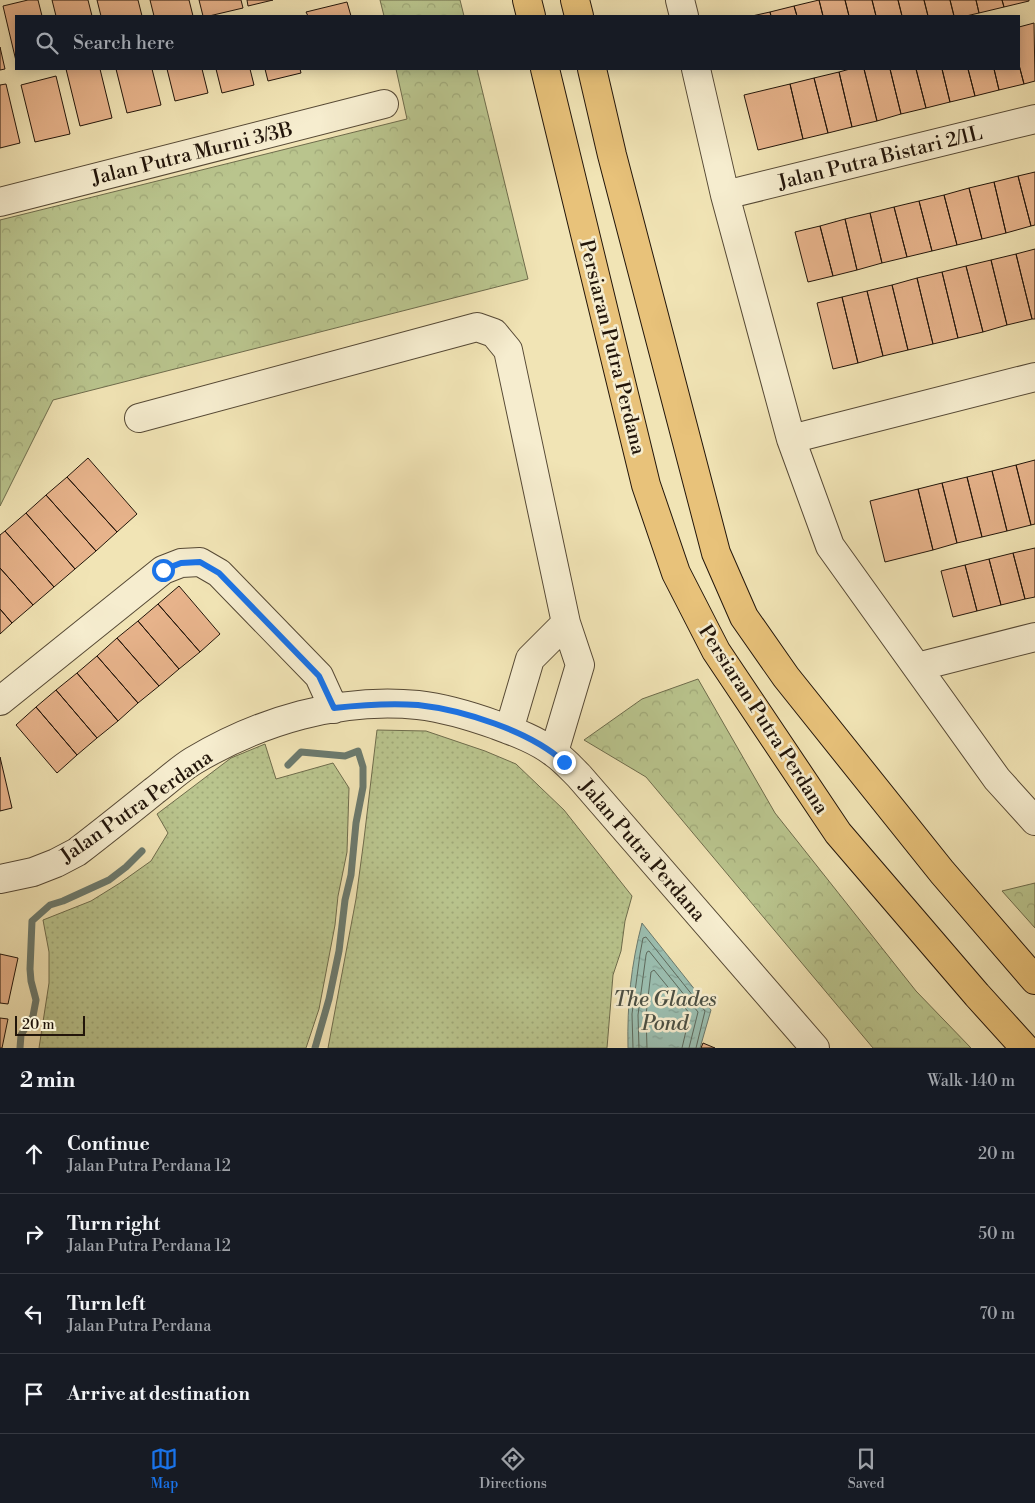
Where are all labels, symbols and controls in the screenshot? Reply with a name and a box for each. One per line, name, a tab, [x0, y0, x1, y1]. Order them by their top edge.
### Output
search box	[15, 15, 1020, 70]
icon: search	[33, 29, 61, 57]
text: Search here	[73, 31, 174, 55]
street label: Jalan Putra Murni 3/3B	[88, 117, 296, 192]
street label: Jalan Putra Bistari 2/1L	[775, 121, 985, 196]
street label: Persiaran Putra Perdana	[573, 237, 651, 458]
route start	[152, 559, 175, 582]
street label: Persiaran Putra Perdana	[692, 620, 834, 820]
street label: Jalan Putra Perdana	[55, 745, 219, 870]
route end	[553, 751, 576, 774]
street label: Jalan Putra Perdana	[573, 774, 711, 928]
water label: The Glades Pond	[613, 987, 717, 1037]
scale bar	[15, 1013, 85, 1036]
text: 20 m	[22, 1016, 54, 1034]
text: 2 min	[20, 1068, 75, 1094]
text: Walk · 140 m	[927, 1071, 1015, 1091]
text: Continue	[67, 1132, 150, 1156]
icon: ahead	[20, 1140, 48, 1168]
text: 20 m	[978, 1144, 1015, 1164]
text: Jalan Putra Perdana 12	[67, 1156, 231, 1176]
text: Turn right	[67, 1212, 160, 1236]
icon: right	[20, 1220, 48, 1248]
text: 50 m	[978, 1224, 1015, 1244]
text: Jalan Putra Perdana 12	[67, 1236, 231, 1256]
text: Turn left	[67, 1292, 146, 1316]
icon: left	[20, 1300, 48, 1328]
text: 70 m	[979, 1304, 1015, 1324]
text: Jalan Putra Perdana	[67, 1316, 211, 1336]
icon: arrive	[20, 1380, 48, 1408]
text: Arrive at destination	[67, 1382, 250, 1406]
tab: Map	[150, 1445, 178, 1493]
tab: Directions	[479, 1445, 547, 1493]
tab: Saved	[848, 1445, 885, 1493]

